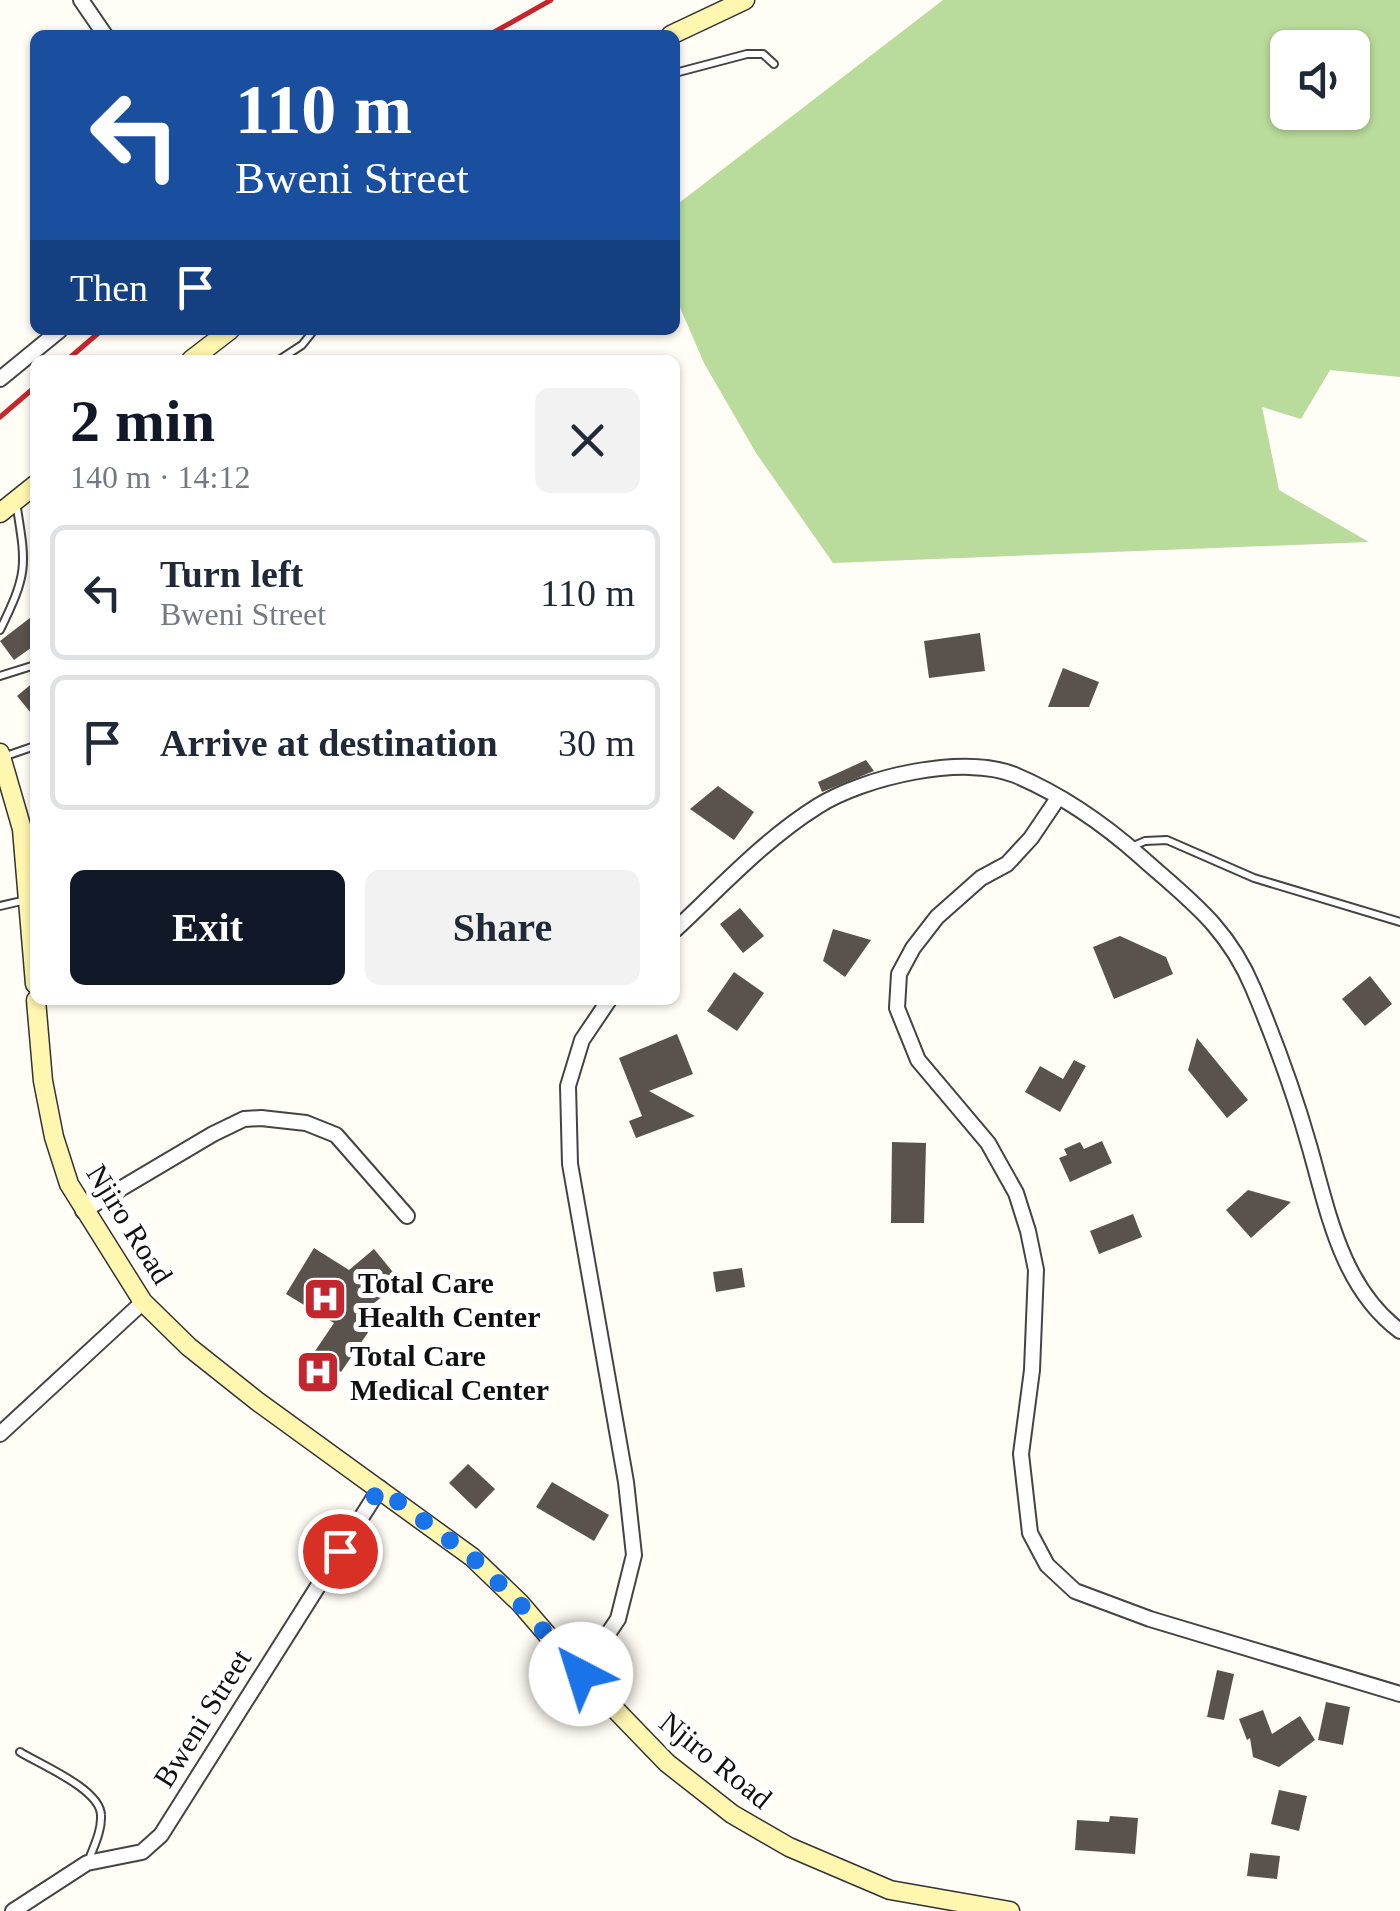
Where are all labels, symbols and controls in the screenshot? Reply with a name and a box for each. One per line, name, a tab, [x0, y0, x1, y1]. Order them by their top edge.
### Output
map controls	[1270, 30, 1370, 130]
button: sound	[1270, 30, 1370, 130]
icon: left	[70, 70, 200, 200]
text: 110 m	[235, 71, 412, 148]
text: Bweni Street	[235, 153, 469, 203]
icon: arrive	[168, 260, 223, 315]
text: Then	[70, 267, 148, 309]
text: 2 min	[70, 388, 215, 454]
button: close	[535, 388, 640, 493]
text: 140 m · 14:12	[70, 459, 250, 495]
text: Turn left	[160, 553, 303, 595]
icon: left	[75, 565, 130, 620]
text: 110 m	[540, 572, 635, 614]
text: Bweni Street	[160, 596, 326, 632]
icon: arrive	[75, 715, 130, 770]
text: Arrive at destination	[160, 722, 498, 764]
text: 30 m	[558, 722, 635, 764]
button: Exit	[70, 870, 345, 985]
button: Share	[365, 870, 640, 985]
street label: Njiro Road	[80, 1158, 180, 1290]
place label: Total Care Health Center	[358, 1266, 540, 1333]
hospital icon: Total Care Health Center	[302, 1276, 348, 1322]
place label: Total Care Medical Center	[350, 1339, 549, 1406]
hospital icon: Total Care Medical Center	[295, 1349, 341, 1395]
pin	[298, 1509, 383, 1594]
icon: arrive	[313, 1524, 368, 1579]
position arrow	[529, 1622, 633, 1726]
street label: Bweni Street	[147, 1643, 258, 1793]
street label: Njiro Road	[653, 1705, 779, 1815]

